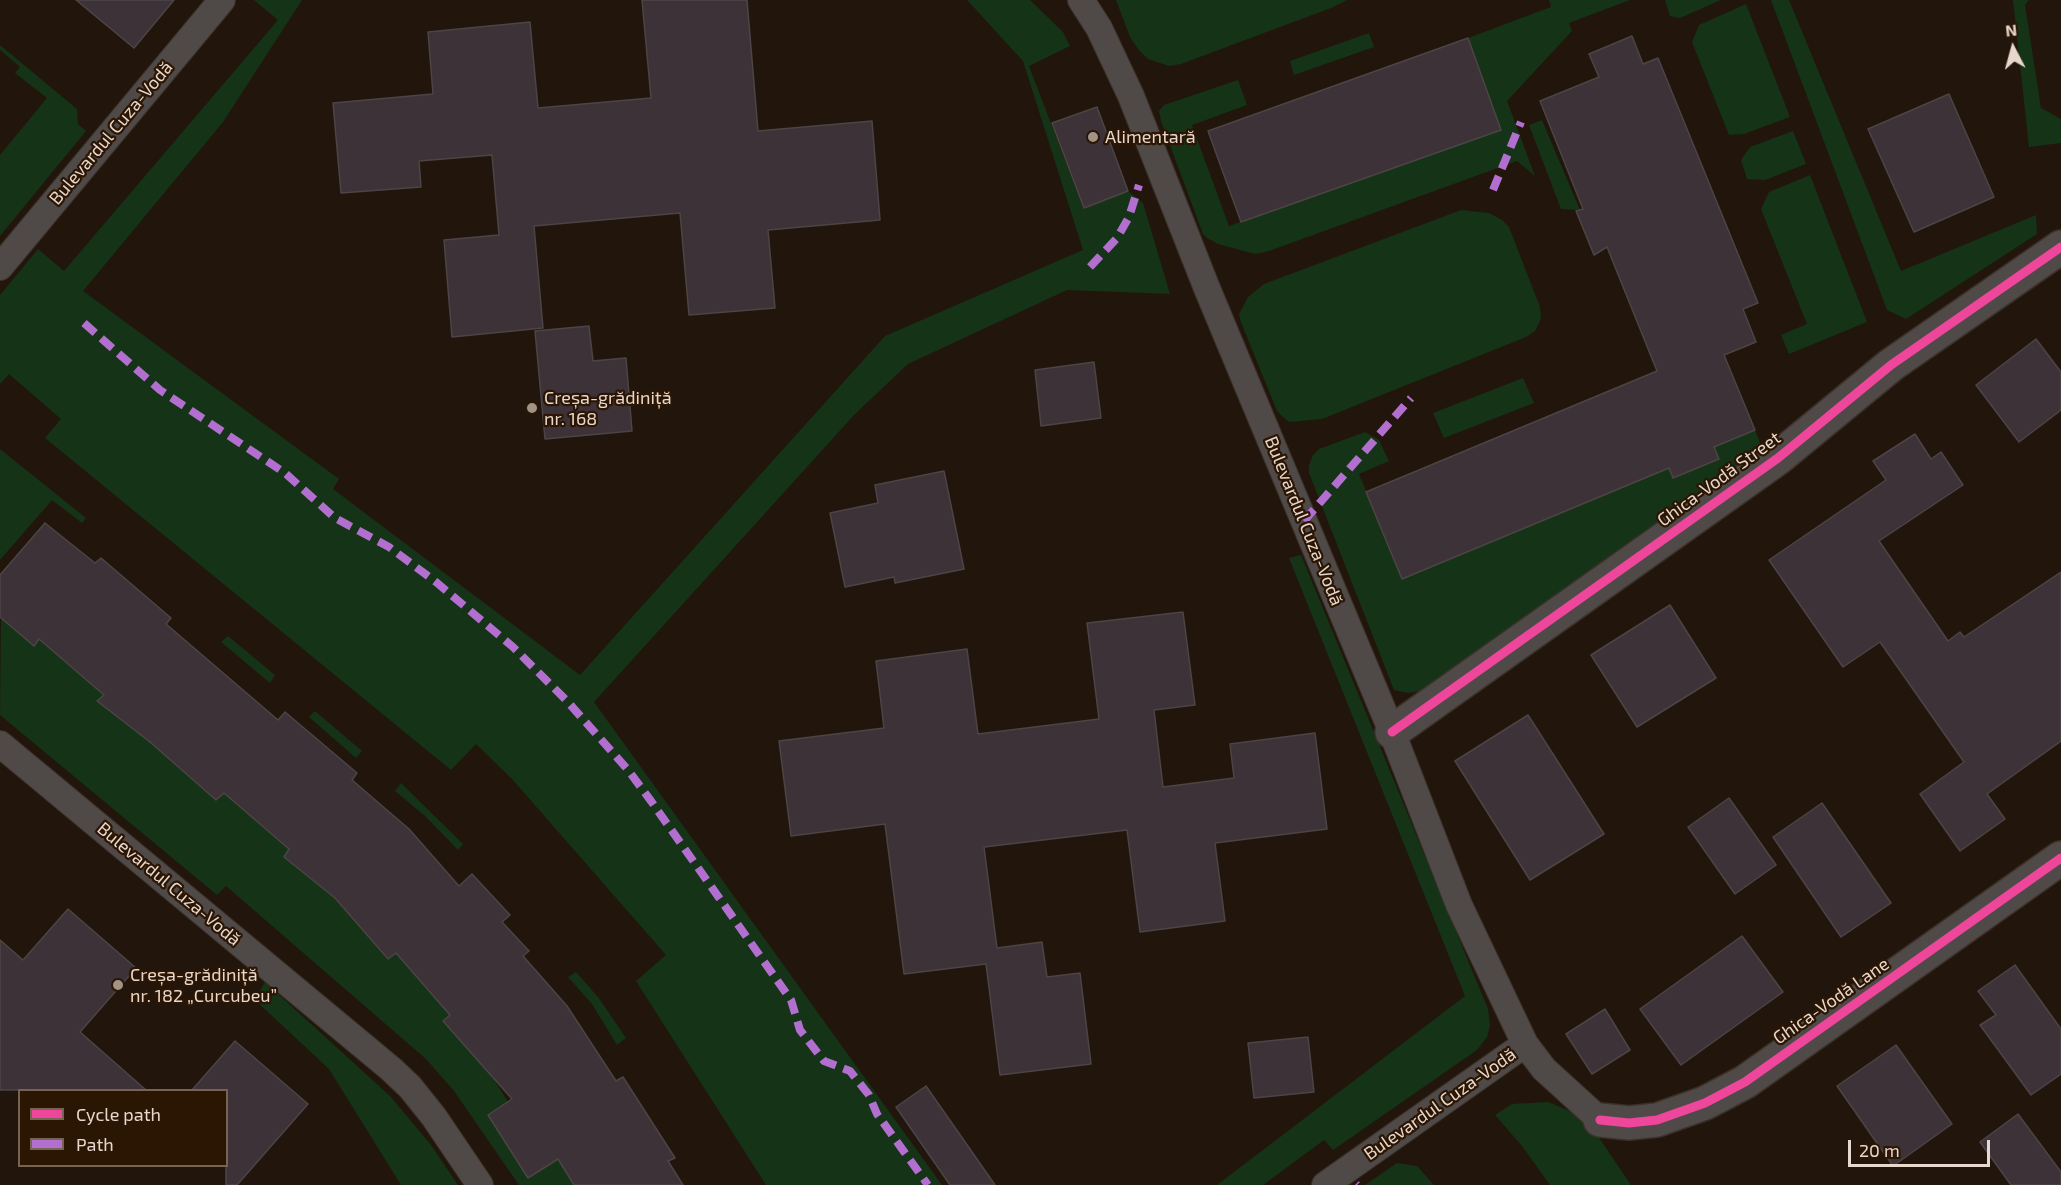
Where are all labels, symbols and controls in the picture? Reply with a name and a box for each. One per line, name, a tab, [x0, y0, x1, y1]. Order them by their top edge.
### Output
north arrow	[1983, 18, 2043, 78]
text: N	[2004, 20, 2018, 40]
street label: Bulevardul Cuza-Vodă	[45, 57, 177, 209]
place label: Alimentară	[1105, 126, 1196, 148]
marker: Alimentară	[1086, 130, 1100, 144]
place label: Creșa-grădiniță nr. 168	[544, 387, 672, 430]
marker: Creșa-grădiniță nr. 168	[525, 401, 539, 415]
street label: Ghica-Vodă Street	[1653, 427, 1785, 531]
street label: Bulevardul Cuza-Vodă	[1260, 433, 1348, 609]
street label: Bulevardul Cuza-Vodă	[93, 818, 245, 950]
street label: Ghica-Vodă Lane	[1769, 953, 1893, 1049]
place label: Creșa-grădiniță nr. 182 „Curcubeu”	[130, 964, 277, 1006]
marker: Creșa-grădiniță nr. 182 „Curcubeu”	[111, 978, 125, 992]
street label: Bulevardul Cuza-Vodă	[1360, 1043, 1520, 1165]
legend	[18, 1089, 228, 1167]
text: Cycle path	[76, 1103, 161, 1125]
scale bar	[1851, 1128, 1994, 1166]
text: Path	[76, 1133, 114, 1155]
text: 20 m	[1859, 1139, 1900, 1161]

